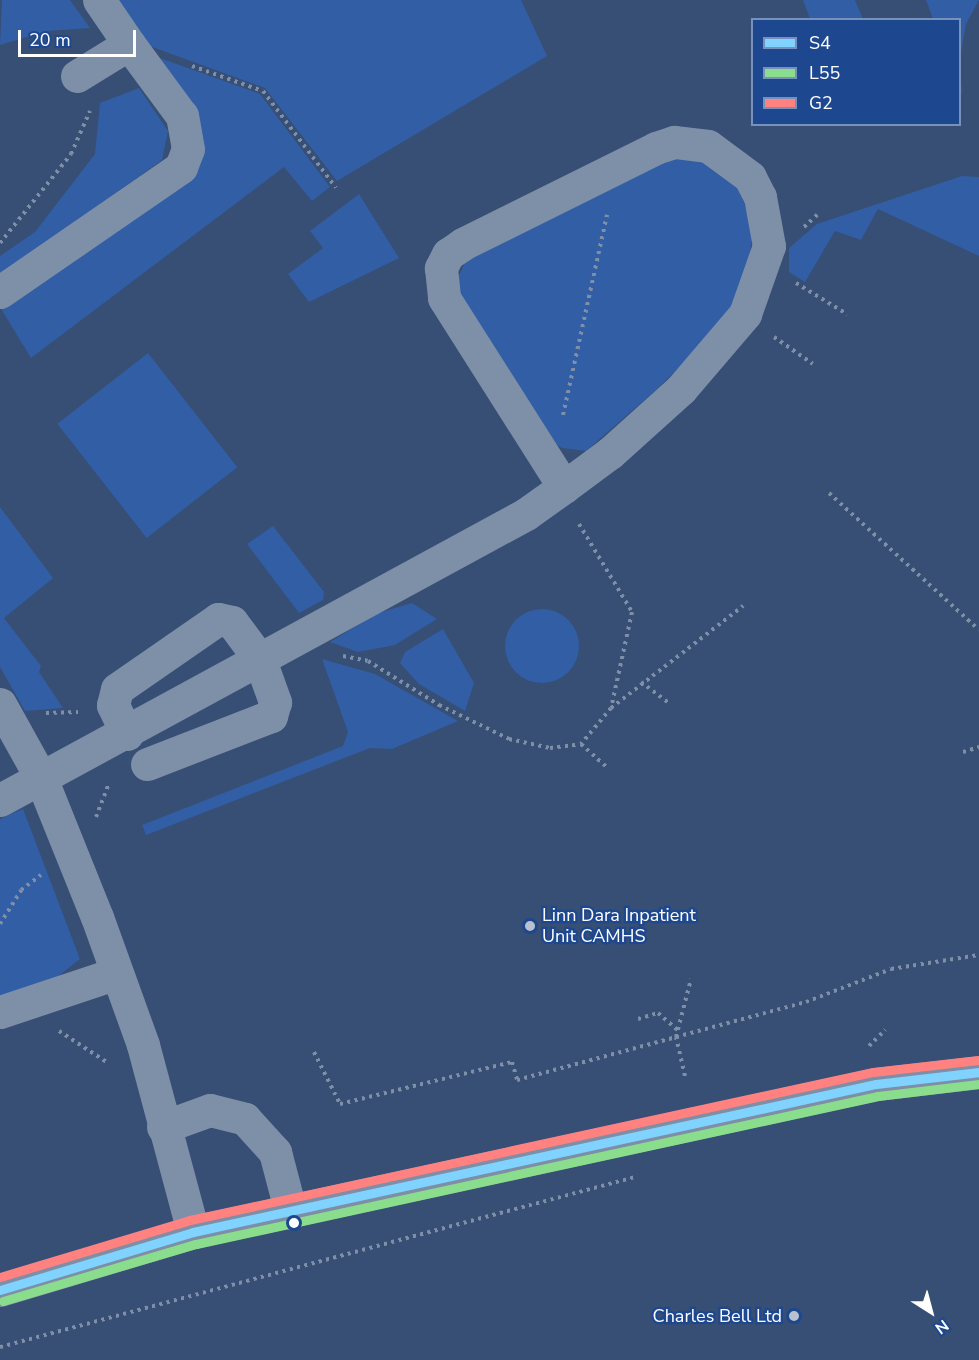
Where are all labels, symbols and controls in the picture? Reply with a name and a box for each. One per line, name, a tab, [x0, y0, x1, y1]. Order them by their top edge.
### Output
scale bar	[21, 18, 140, 56]
legend	[751, 18, 961, 126]
text: 20 m	[29, 28, 71, 52]
text: S4	[809, 31, 831, 55]
text: L55	[809, 61, 840, 85]
text: G2	[809, 91, 833, 115]
place label: Linn Dara Inpatient Unit CAMHS	[542, 905, 696, 948]
marker: Linn Dara Inpatient Unit CAMHS	[523, 919, 537, 933]
unlabelled marker	[288, 1217, 300, 1229]
north arrow	[901, 1282, 961, 1342]
place label: Charles Bell Ltd	[653, 1305, 782, 1327]
marker: Charles Bell Ltd	[787, 1309, 801, 1323]
text: N	[930, 1314, 953, 1339]

